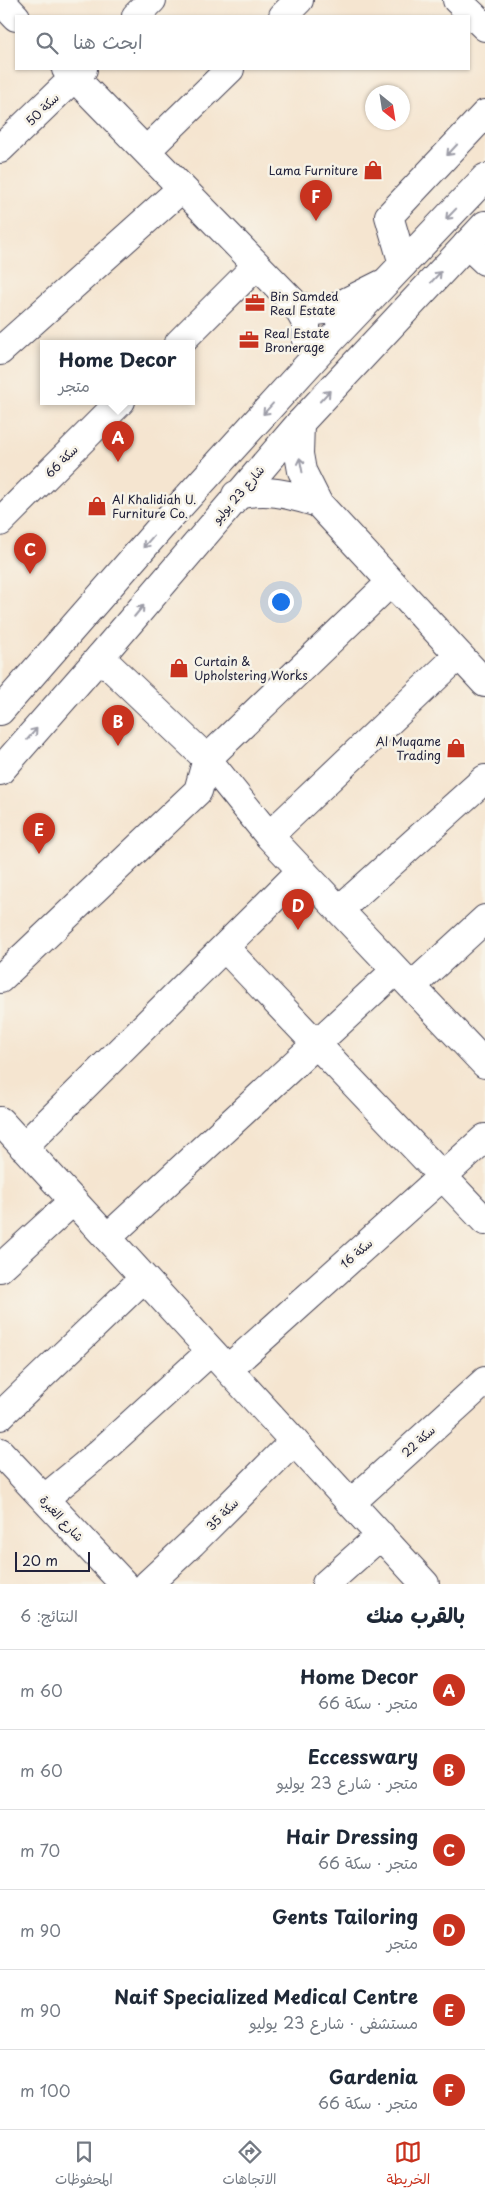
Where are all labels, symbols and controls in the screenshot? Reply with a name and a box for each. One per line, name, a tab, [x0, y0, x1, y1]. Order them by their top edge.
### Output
search box	[15, 15, 470, 70]
text: ابحث هنا	[73, 27, 143, 55]
icon: search	[33, 29, 61, 57]
north arrow	[365, 85, 410, 130]
street label: سكة 50	[21, 89, 63, 129]
one-way arrow	[446, 143, 458, 156]
shop icon: Lama Furniture	[362, 159, 384, 181]
place label: Lama Furniture	[269, 161, 358, 179]
pin: F	[300, 180, 332, 221]
one-way arrow	[445, 207, 457, 220]
one-way arrow	[430, 271, 442, 284]
place label: Bin Samded Real Estate	[270, 287, 338, 319]
office icon: Bin Samded Real Estate	[244, 292, 266, 314]
place label: Real Estate Bronerage	[264, 324, 329, 356]
office icon: Real Estate Bronerage	[238, 329, 260, 351]
popup	[40, 340, 195, 405]
text: Home Decor	[59, 345, 176, 373]
text: متجر	[59, 373, 90, 397]
one-way arrow	[319, 390, 331, 402]
one-way arrow	[262, 402, 274, 415]
pin: A	[102, 421, 134, 462]
street label: سكة 66	[40, 440, 82, 482]
one-way arrow	[296, 458, 305, 474]
street label: شارع 23 يوليو	[207, 461, 269, 528]
place label: Al Khalidiah U. Furniture Co.	[112, 490, 197, 522]
shop icon: Al Khalidiah U. Furniture Co.	[86, 495, 108, 517]
pin: C	[14, 533, 46, 574]
one-way arrow	[142, 536, 153, 549]
your location	[268, 589, 294, 615]
one-way arrow	[133, 605, 144, 618]
place label: Curtain & Upholstering Works	[194, 652, 308, 684]
shop icon: Curtain & Upholstering Works	[168, 657, 190, 679]
pin: B	[102, 705, 134, 746]
one-way arrow	[26, 728, 38, 741]
place label: Al Muqame Trading	[376, 732, 441, 764]
shop icon: Al Muqame Trading	[445, 737, 467, 759]
pin: E	[23, 813, 55, 854]
pin: D	[282, 889, 314, 930]
street label: سكة 16	[336, 1234, 376, 1272]
street label: سكة 22	[397, 1421, 439, 1461]
street label: شارع الغبرة	[35, 1491, 88, 1546]
street label: سكة 35	[202, 1494, 242, 1534]
scale bar	[15, 1549, 90, 1572]
text: 20 m	[22, 1550, 58, 1571]
text: بالقرب منك	[366, 1598, 465, 1630]
text: النتائج: 6	[20, 1603, 78, 1627]
text: Home Decor	[300, 1662, 418, 1690]
text: 60 m	[20, 1678, 63, 1702]
text: A	[443, 1678, 455, 1702]
text: متجر · سكة 66	[318, 1690, 418, 1714]
text: Eccesswary	[308, 1742, 418, 1770]
text: 60 m	[20, 1758, 63, 1782]
text: B	[444, 1758, 455, 1782]
text: متجر · شارع 23 يوليو	[277, 1770, 418, 1794]
text: Hair Dressing	[286, 1822, 418, 1850]
text: 70 m	[20, 1838, 60, 1862]
text: C	[443, 1838, 455, 1862]
text: متجر · سكة 66	[318, 1850, 418, 1874]
text: Gents Tailoring	[272, 1902, 418, 1930]
text: 90 m	[20, 1918, 61, 1942]
text: D	[443, 1918, 455, 1942]
text: متجر	[387, 1930, 418, 1954]
text: Naif Specialized Medical Centre	[114, 1982, 418, 2010]
text: 90 m	[20, 1998, 61, 2022]
text: E	[444, 1998, 454, 2022]
text: مستشفى · شارع 23 يوليو	[249, 2010, 418, 2034]
text: Gardenia	[329, 2062, 418, 2090]
text: 100 m	[20, 2078, 70, 2102]
text: F	[444, 2078, 454, 2102]
text: متجر · سكة 66	[318, 2090, 418, 2114]
tab: المحفوظات	[55, 2138, 113, 2192]
tab: الاتجاهات	[222, 2138, 277, 2192]
tab: الخريطة	[386, 2138, 430, 2192]

